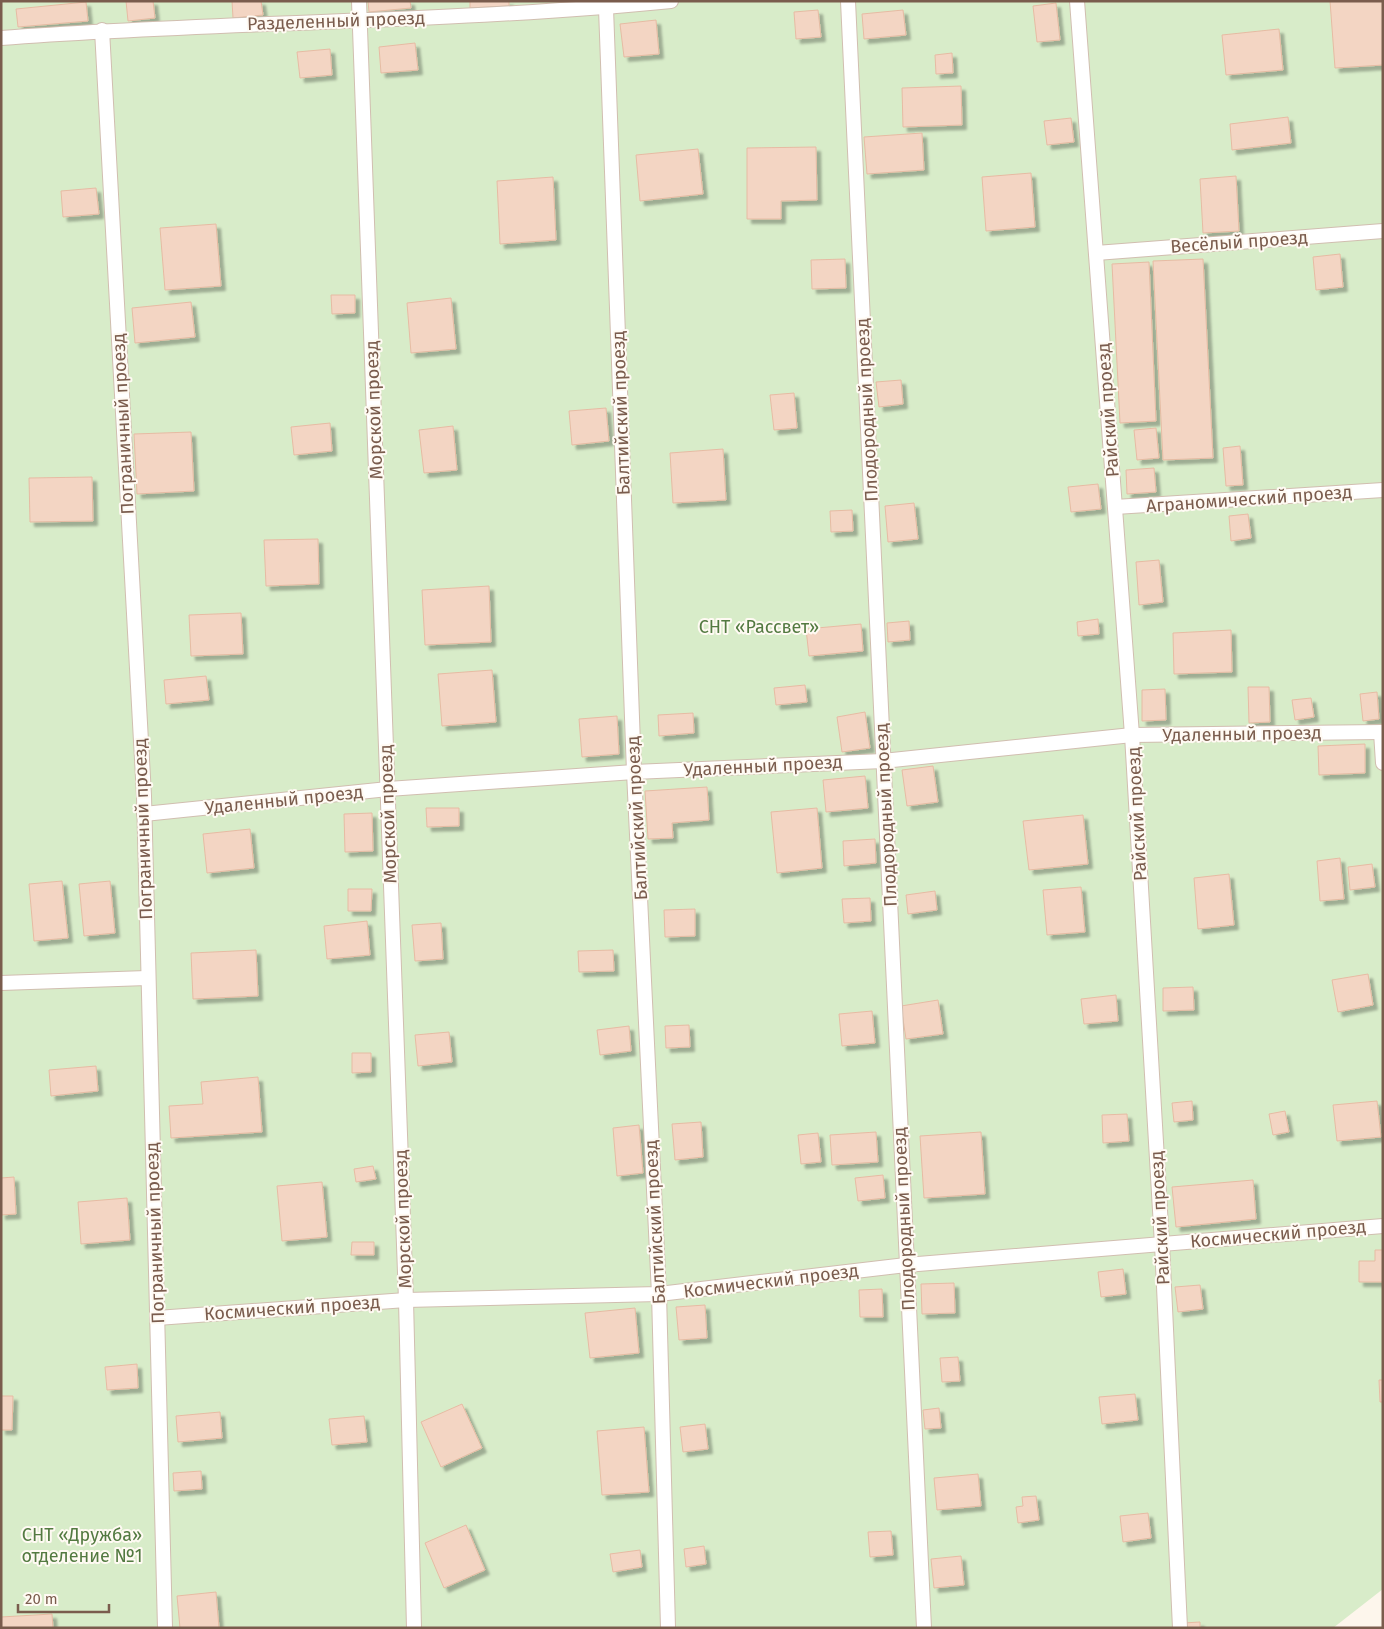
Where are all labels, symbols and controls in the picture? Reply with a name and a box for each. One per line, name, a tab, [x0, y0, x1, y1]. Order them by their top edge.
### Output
street label: Разделенный проезд	[247, 7, 425, 35]
street label: Весёлый проезд	[1169, 226, 1309, 258]
street label: Плодородный проезд	[851, 318, 883, 502]
street label: Балтийский проезд	[607, 330, 635, 496]
street label: Пограничный проезд	[107, 333, 139, 515]
street label: Морской проезд	[361, 340, 387, 480]
street label: Райский проезд	[1092, 342, 1124, 478]
street label: Аграномический проезд	[1145, 481, 1353, 517]
park label: СНТ «Рассвет»	[699, 616, 819, 638]
street label: Удаленный проезд	[1162, 722, 1322, 746]
street label: Плодородный проезд	[870, 723, 902, 907]
street label: Балтийский проезд	[622, 735, 652, 901]
street label: Пограничный проезд	[129, 738, 157, 920]
street label: Морской проезд	[375, 744, 401, 884]
street label: Райский проезд	[1122, 746, 1152, 882]
street label: Удаленный проезд	[683, 751, 843, 781]
street label: Удаленный проезд	[204, 781, 364, 819]
street label: Плодородный проезд	[888, 1127, 920, 1311]
street label: Балтийский проезд	[640, 1139, 670, 1305]
street label: Пограничный проезд	[141, 1142, 169, 1324]
street label: Морской проезд	[390, 1149, 416, 1289]
street label: Райский проезд	[1145, 1150, 1175, 1286]
street label: Космический проезд	[1189, 1215, 1367, 1253]
street label: Космический проезд	[682, 1259, 860, 1303]
street label: Космический проезд	[203, 1291, 381, 1325]
park label: СНТ «Дружба» отделение №1	[21, 1524, 143, 1567]
scale bar	[18, 1582, 109, 1614]
text: 20 m	[25, 1590, 58, 1608]

